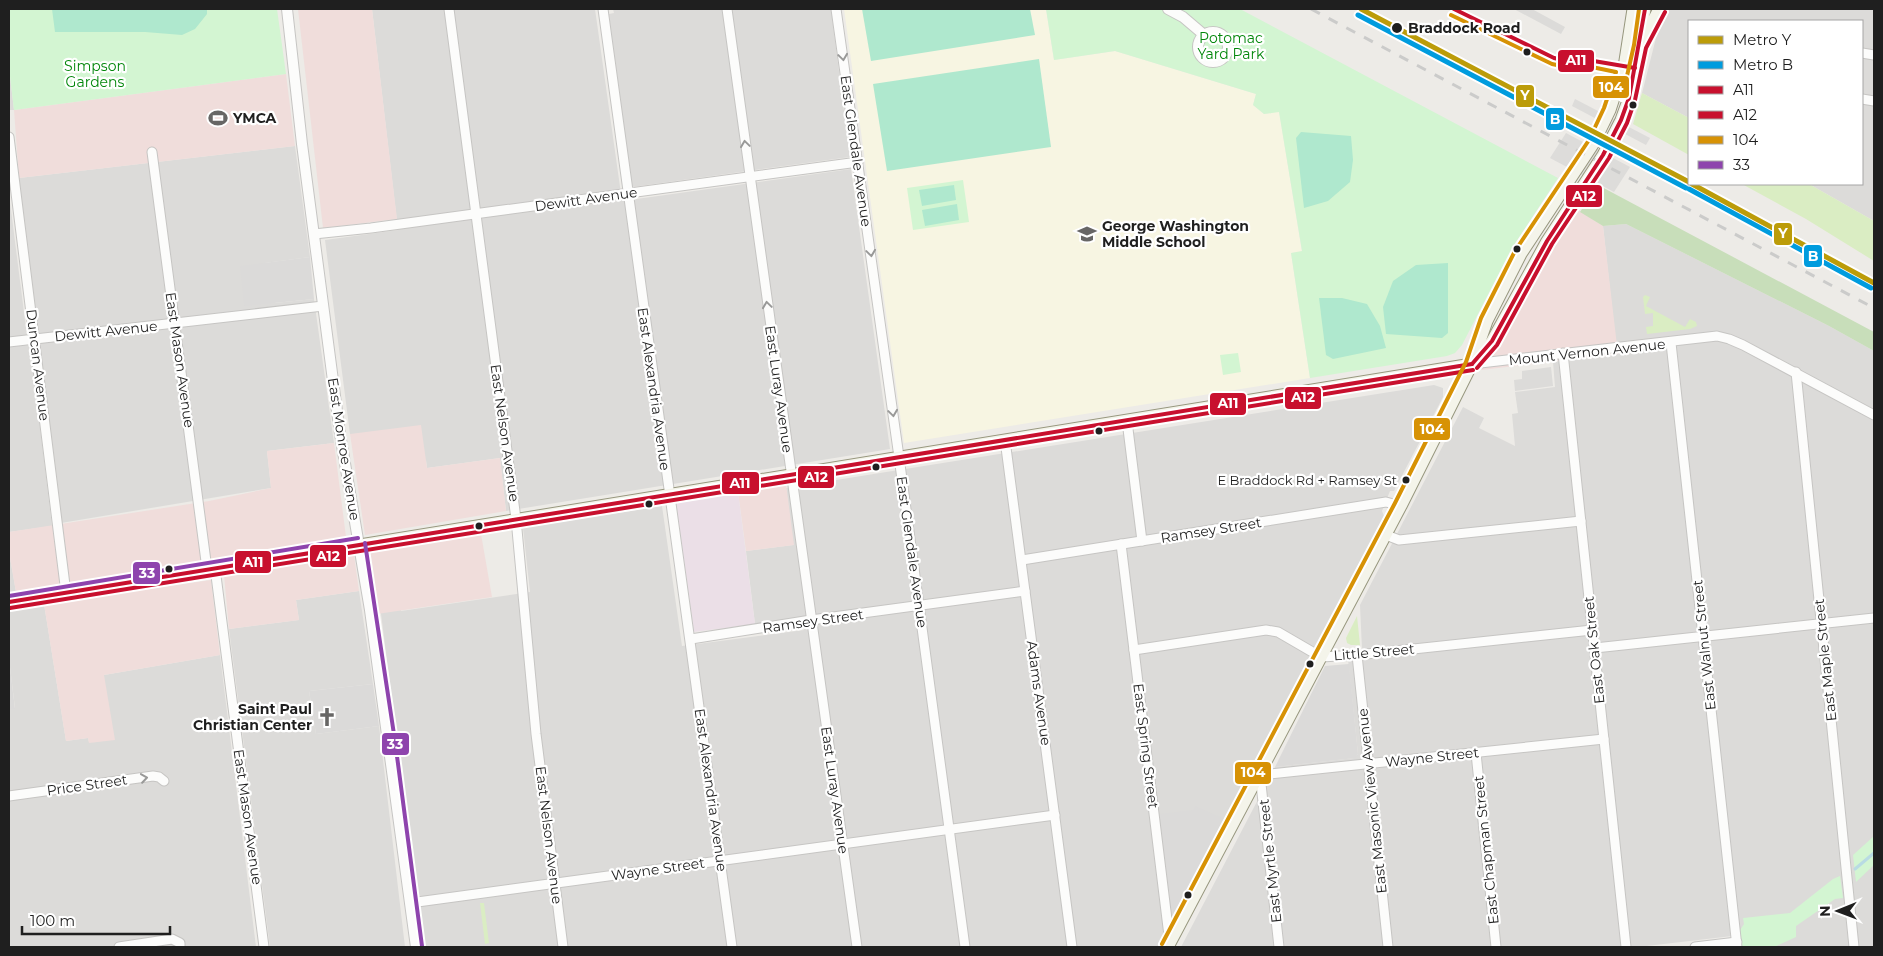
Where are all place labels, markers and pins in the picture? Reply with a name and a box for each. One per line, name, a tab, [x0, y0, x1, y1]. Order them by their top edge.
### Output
place label: Braddock Road	[1408, 19, 1521, 37]
marker: Braddock Road	[1390, 21, 1404, 35]
unlabelled marker	[1522, 47, 1532, 57]
unlabelled marker	[1628, 100, 1638, 110]
sports icon: YMCA	[207, 107, 229, 129]
place label: YMCA	[232, 109, 277, 127]
place label: George Washington Middle School	[1102, 217, 1249, 251]
school or university icon: George Washington Middle School	[1076, 223, 1098, 245]
unlabelled marker	[1512, 244, 1522, 254]
unlabelled marker	[1094, 426, 1104, 436]
unlabelled marker	[871, 462, 881, 472]
place label: E Braddock Rd + Ramsey St	[1217, 472, 1397, 488]
marker: E Braddock Rd + Ramsey St	[1401, 475, 1411, 485]
unlabelled marker	[644, 499, 654, 509]
unlabelled marker	[474, 521, 484, 531]
unlabelled marker	[164, 564, 174, 574]
unlabelled marker	[1305, 659, 1315, 669]
place label: Saint Paul Christian Center	[193, 700, 312, 734]
church icon: Saint Paul Christian Center	[316, 706, 338, 728]
unlabelled marker	[1183, 890, 1193, 900]

